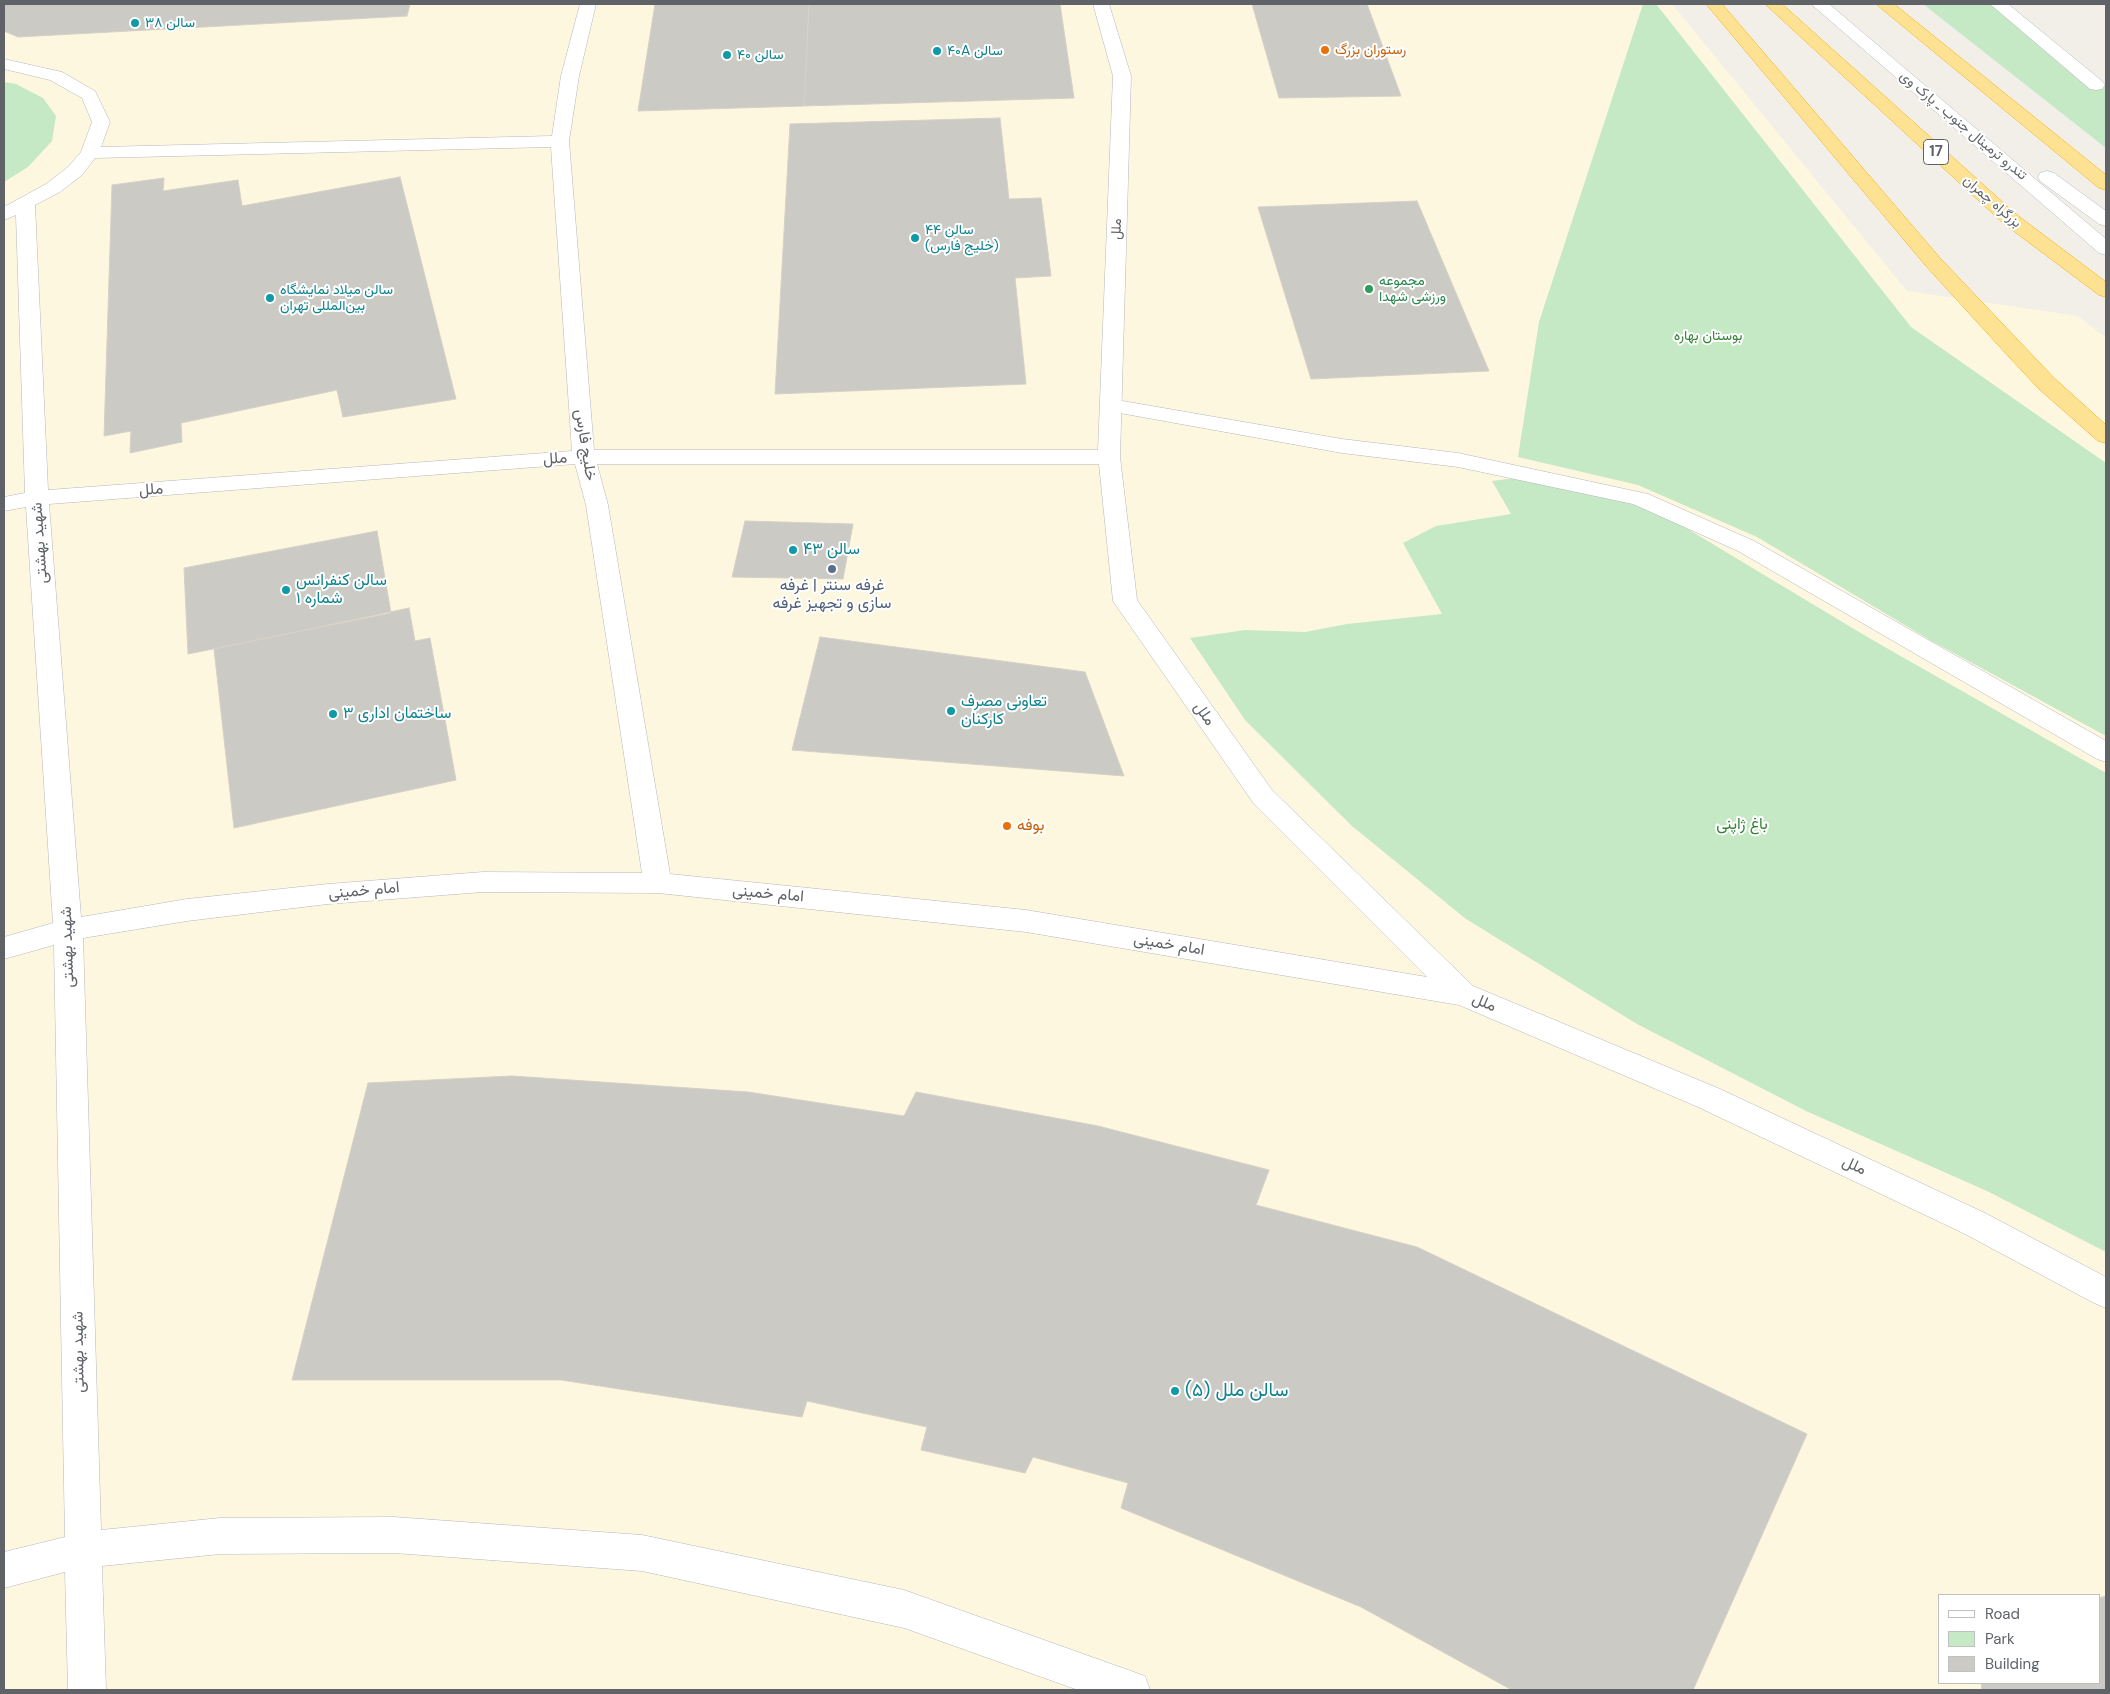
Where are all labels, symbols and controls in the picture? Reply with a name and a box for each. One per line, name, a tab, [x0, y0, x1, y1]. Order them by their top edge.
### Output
place label: سالن ۳۸	[145, 15, 195, 31]
marker: سالن ۳۸	[129, 17, 141, 29]
place label: رستوران بزرگ	[1335, 42, 1406, 58]
place label: ۴۰A سالن	[947, 43, 1003, 59]
marker: رستوران بزرگ	[1319, 44, 1331, 56]
marker: ۴۰A سالن	[931, 45, 943, 57]
place label: سالن ۴۰	[737, 47, 783, 63]
marker: سالن ۴۰	[721, 49, 733, 61]
street label: تندرو ترمینال جنوب ـ پارک وی	[1896, 68, 2030, 184]
road number: 17	[1924, 140, 1948, 164]
street label: بزرگراه چمران	[1959, 172, 2025, 232]
street label: ملل	[1108, 218, 1126, 240]
place label: سالن ۴۴ (خلیج فارس)	[925, 222, 999, 254]
marker: سالن ۴۴ (خلیج فارس)	[909, 232, 921, 244]
place label: مجموعه ورزشی شهدا	[1379, 273, 1446, 306]
place label: سالن میلاد نمایشگاه بین‌المللی تهران	[280, 282, 393, 314]
marker: مجموعه ورزشی شهدا	[1363, 283, 1375, 295]
marker: سالن میلاد نمایشگاه بین‌المللی تهران	[264, 292, 276, 304]
park label: بوستان بهاره	[1674, 328, 1742, 344]
street label: خلیج فارس	[570, 408, 600, 482]
street label: ملل	[542, 449, 568, 469]
street label: ملل	[138, 480, 164, 500]
street label: شهید بهشتی	[28, 502, 52, 584]
place label: سالن ۴۳	[803, 540, 860, 560]
marker: سالن ۴۳	[787, 544, 799, 556]
marker: غرفه سنتر | غرفه سازی و تجهیز غرفه	[826, 563, 838, 575]
place label: سالن کنفرانس شماره ۱	[296, 571, 387, 609]
place label: غرفه سنتر | غرفه سازی و تجهیز غرفه	[773, 576, 891, 614]
marker: سالن کنفرانس شماره ۱	[280, 584, 292, 596]
place label: تعاونی مصرف کارکنان	[961, 692, 1047, 730]
street label: ملل	[1189, 699, 1219, 729]
place label: ساختمان اداری ۳	[343, 704, 451, 724]
marker: تعاونی مصرف کارکنان	[945, 705, 957, 717]
marker: ساختمان اداری ۳	[327, 708, 339, 720]
park label: باغ ژاپنی	[1716, 815, 1768, 835]
place label: بوفه	[1017, 816, 1044, 836]
marker: بوفه	[1001, 820, 1013, 832]
street label: امام خمینی	[327, 878, 401, 904]
street label: امام خمینی	[731, 881, 805, 907]
street label: شهید بهشتی	[57, 906, 79, 988]
street label: امام خمینی	[1132, 930, 1206, 960]
street label: ملل	[1469, 989, 1499, 1017]
street label: ملل	[1839, 1152, 1869, 1180]
street label: شهید بهشتی	[69, 1311, 89, 1393]
place label: (۵) سالن ملل	[1185, 1380, 1289, 1402]
marker: (۵) سالن ملل	[1169, 1385, 1181, 1397]
legend	[1938, 1594, 2100, 1684]
text: Road	[1985, 1604, 2020, 1624]
text: Park	[1985, 1629, 2015, 1649]
text: Building	[1985, 1654, 2040, 1674]

